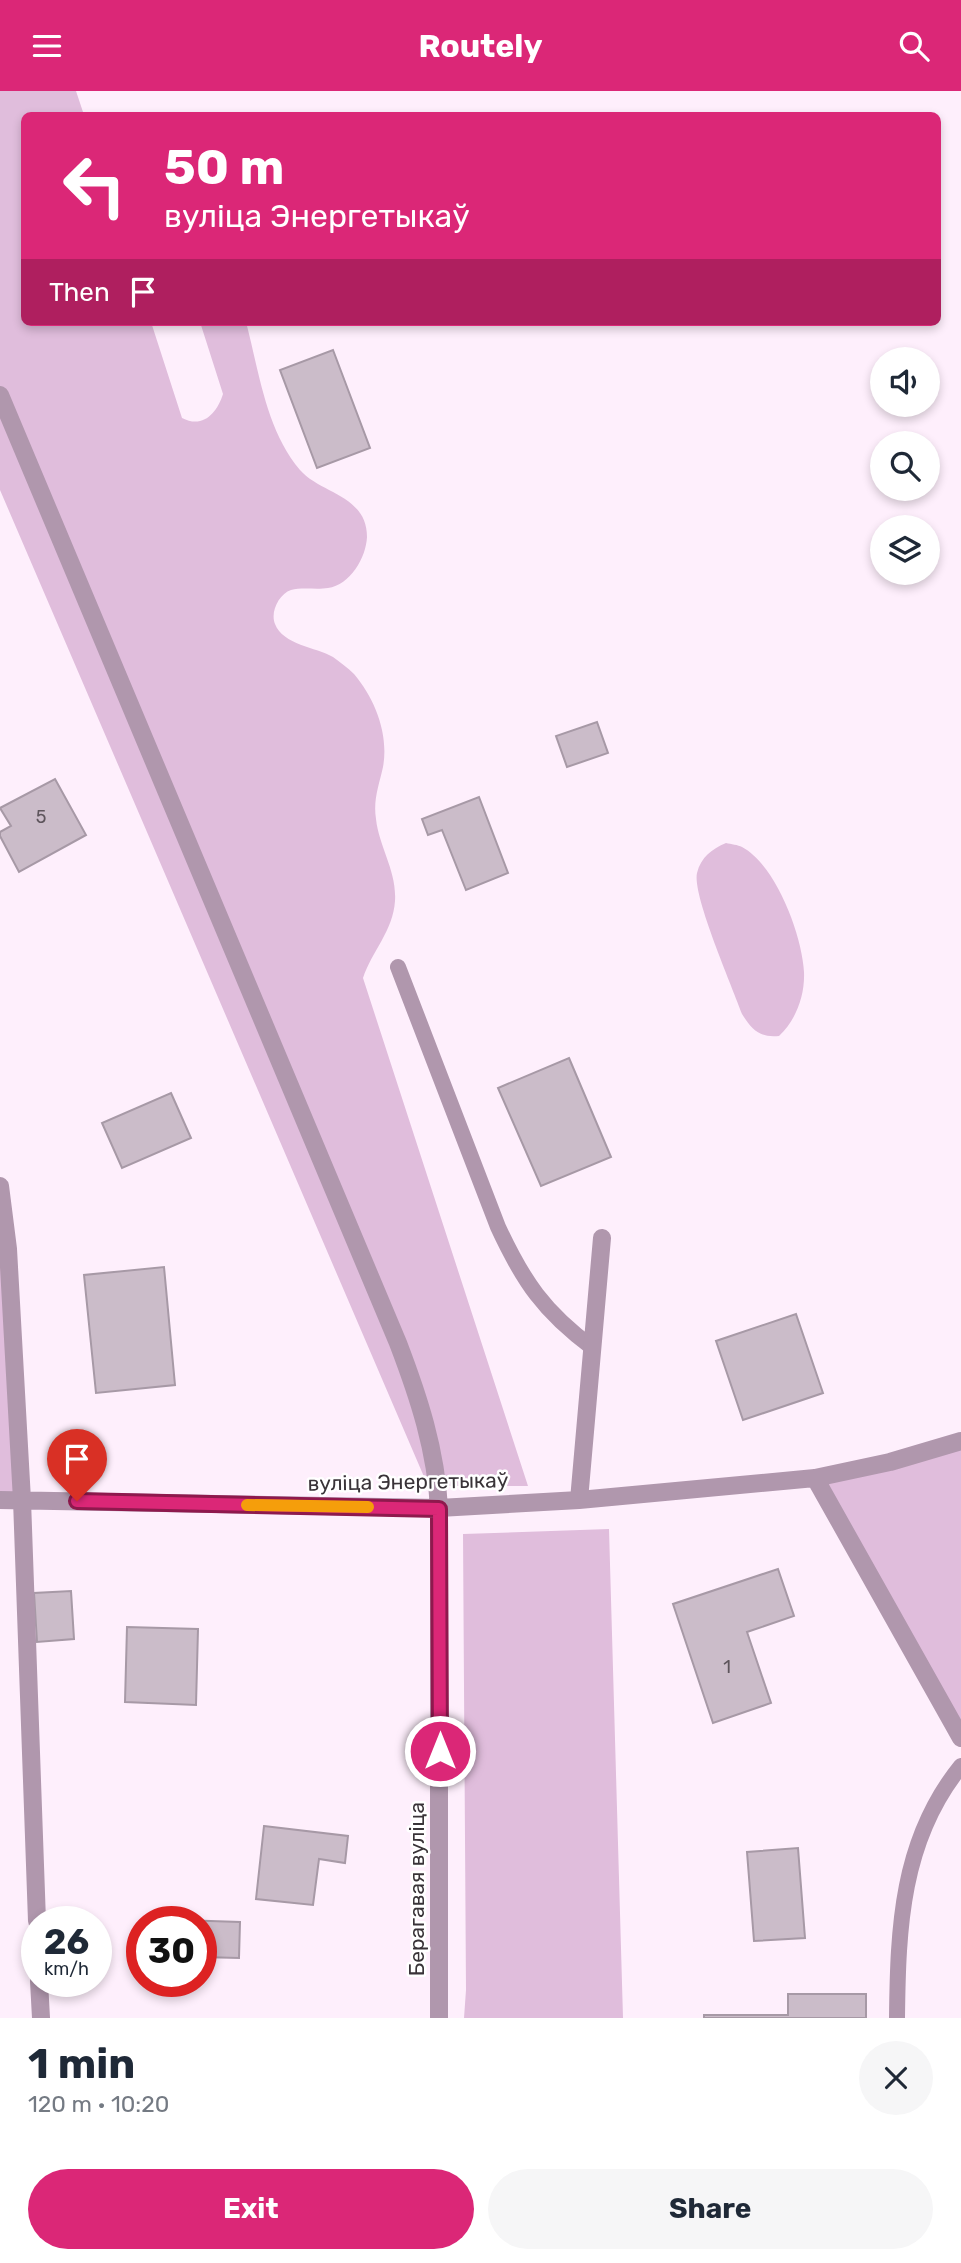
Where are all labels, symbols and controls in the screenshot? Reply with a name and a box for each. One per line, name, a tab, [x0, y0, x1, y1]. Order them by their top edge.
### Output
icon: menu	[28, 27, 66, 65]
text: Routely	[418, 27, 543, 65]
icon: search	[895, 27, 933, 65]
text: 50 m	[164, 138, 284, 196]
icon: left	[49, 140, 140, 231]
text: вуліца Энергетыкаў	[164, 197, 470, 235]
icon: arrive	[124, 273, 162, 311]
text: Then	[49, 277, 110, 308]
map controls	[870, 347, 940, 585]
button: sound	[870, 347, 940, 417]
button: search	[870, 431, 940, 501]
button: layers	[870, 515, 940, 585]
house number: 5	[36, 806, 46, 828]
pin	[47, 1429, 107, 1501]
icon: arrive	[58, 1440, 96, 1478]
street label: вуліца Энергетыкаў	[307, 1467, 509, 1496]
house number: 1	[723, 1656, 731, 1678]
position arrow	[403, 1714, 477, 1788]
street label: Берагавая вуліца	[404, 1802, 429, 1976]
speed limit sign: 30	[126, 1906, 217, 1997]
text: 26	[44, 1921, 89, 1963]
text: km/h	[44, 1958, 89, 1980]
text: 1 min	[28, 2039, 135, 2089]
button: close	[859, 2041, 933, 2115]
text: 120 m · 10:20	[28, 2090, 169, 2118]
button: Exit	[28, 2169, 474, 2249]
button: Share	[488, 2169, 933, 2249]

